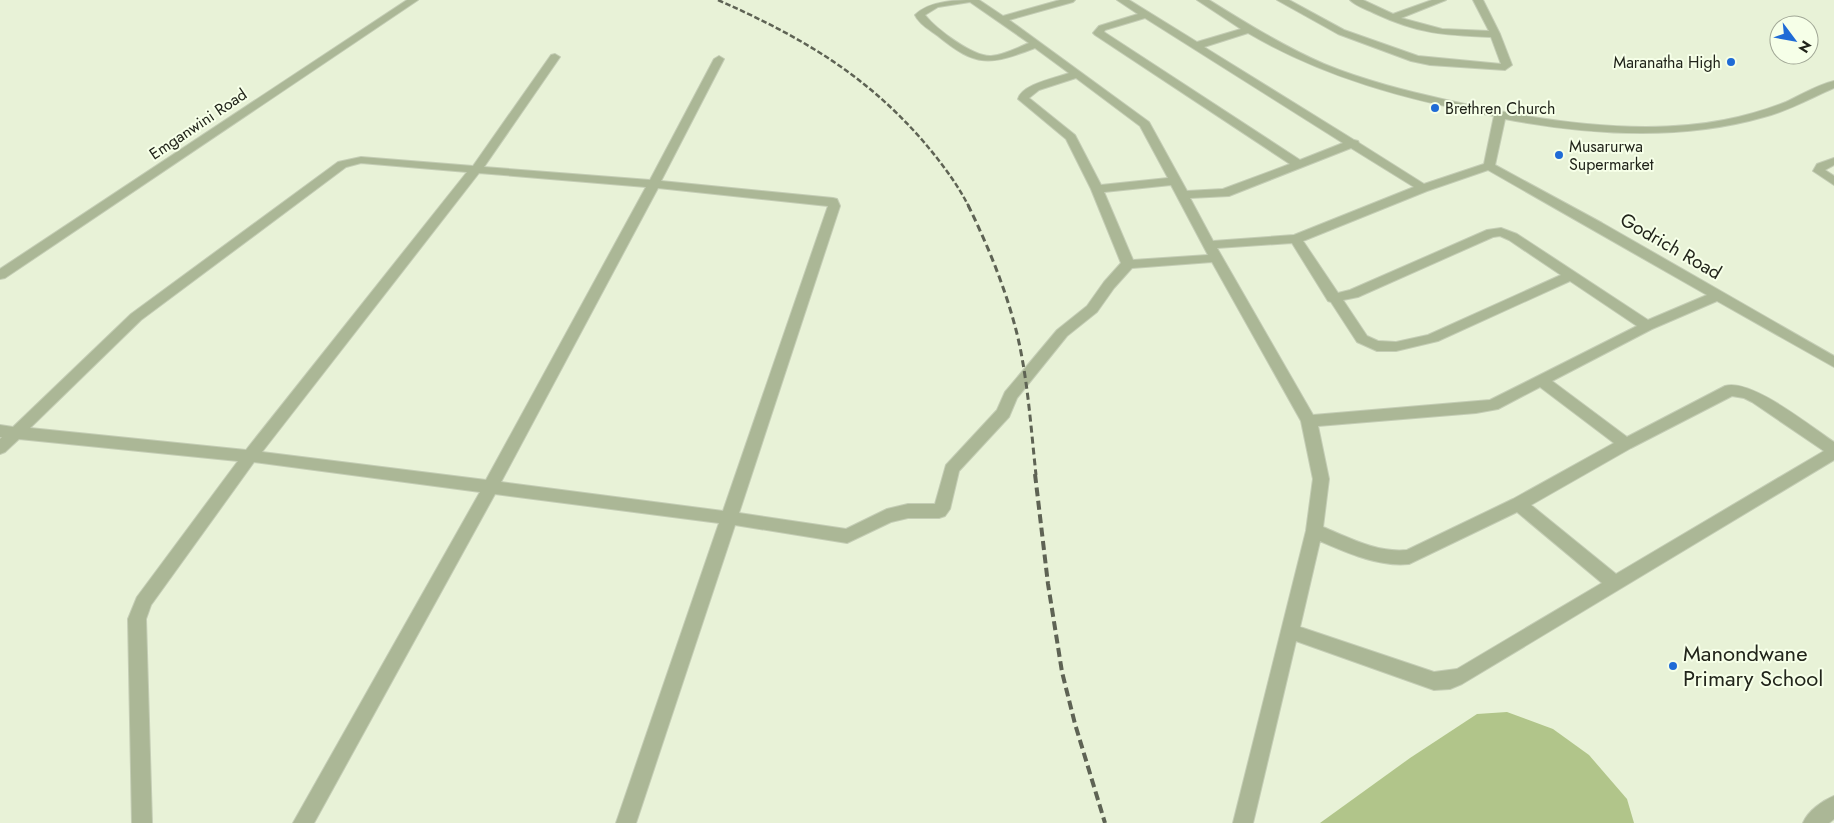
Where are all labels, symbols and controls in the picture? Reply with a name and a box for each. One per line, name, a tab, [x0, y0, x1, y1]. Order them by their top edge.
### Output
north arrow	[1769, 15, 1819, 65]
text: N	[1794, 37, 1816, 57]
place label: Maranatha High	[1613, 51, 1721, 74]
marker: Maranatha High	[1725, 56, 1737, 68]
street label: Emganwini Road	[145, 83, 251, 165]
place label: Brethren Church	[1445, 97, 1555, 120]
marker: Brethren Church	[1429, 102, 1441, 114]
place label: Musarurwa Supermarket	[1569, 135, 1654, 176]
marker: Musarurwa Supermarket	[1553, 149, 1565, 161]
street label: Godrich Road	[1615, 206, 1727, 286]
place label: Manondwane Primary School	[1683, 637, 1823, 694]
marker: Manondwane Primary School	[1667, 660, 1679, 672]

